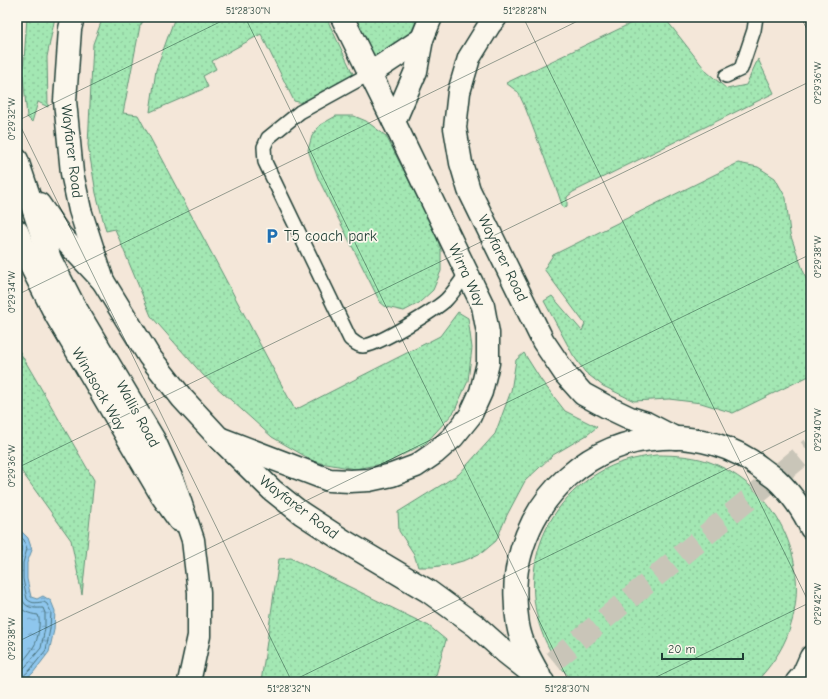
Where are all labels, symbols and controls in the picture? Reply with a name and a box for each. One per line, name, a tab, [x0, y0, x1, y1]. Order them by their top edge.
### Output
text: 51°28'30"N	[226, 5, 270, 17]
text: 51°28'28"N	[503, 5, 547, 17]
text: 0°29'36"W	[812, 61, 824, 104]
text: 0°29'32"W	[6, 97, 18, 140]
street label: Wayfarer Road	[57, 103, 87, 199]
street label: Wayfarer Road	[474, 212, 532, 304]
parking icon: T5 coach park	[263, 227, 281, 245]
place label: T5 coach park	[284, 227, 378, 245]
text: 0°29'38"W	[812, 235, 824, 278]
street label: Wirra Way	[445, 241, 489, 310]
text: 0°29'34"W	[6, 270, 18, 313]
street label: Windsock Way	[68, 344, 130, 434]
street label: Wallis Road	[112, 378, 164, 450]
text: 0°29'40"W	[812, 408, 824, 452]
text: 0°29'36"W	[6, 444, 18, 487]
street label: Wayfarer Road	[256, 471, 342, 543]
text: 0°29'42"W	[812, 582, 824, 625]
text: 0°29'38"W	[6, 617, 18, 660]
scale bar	[662, 635, 743, 661]
text: 20 m	[668, 642, 696, 656]
text: 51°28'32"N	[267, 683, 311, 695]
text: 51°28'30"N	[545, 683, 589, 695]

